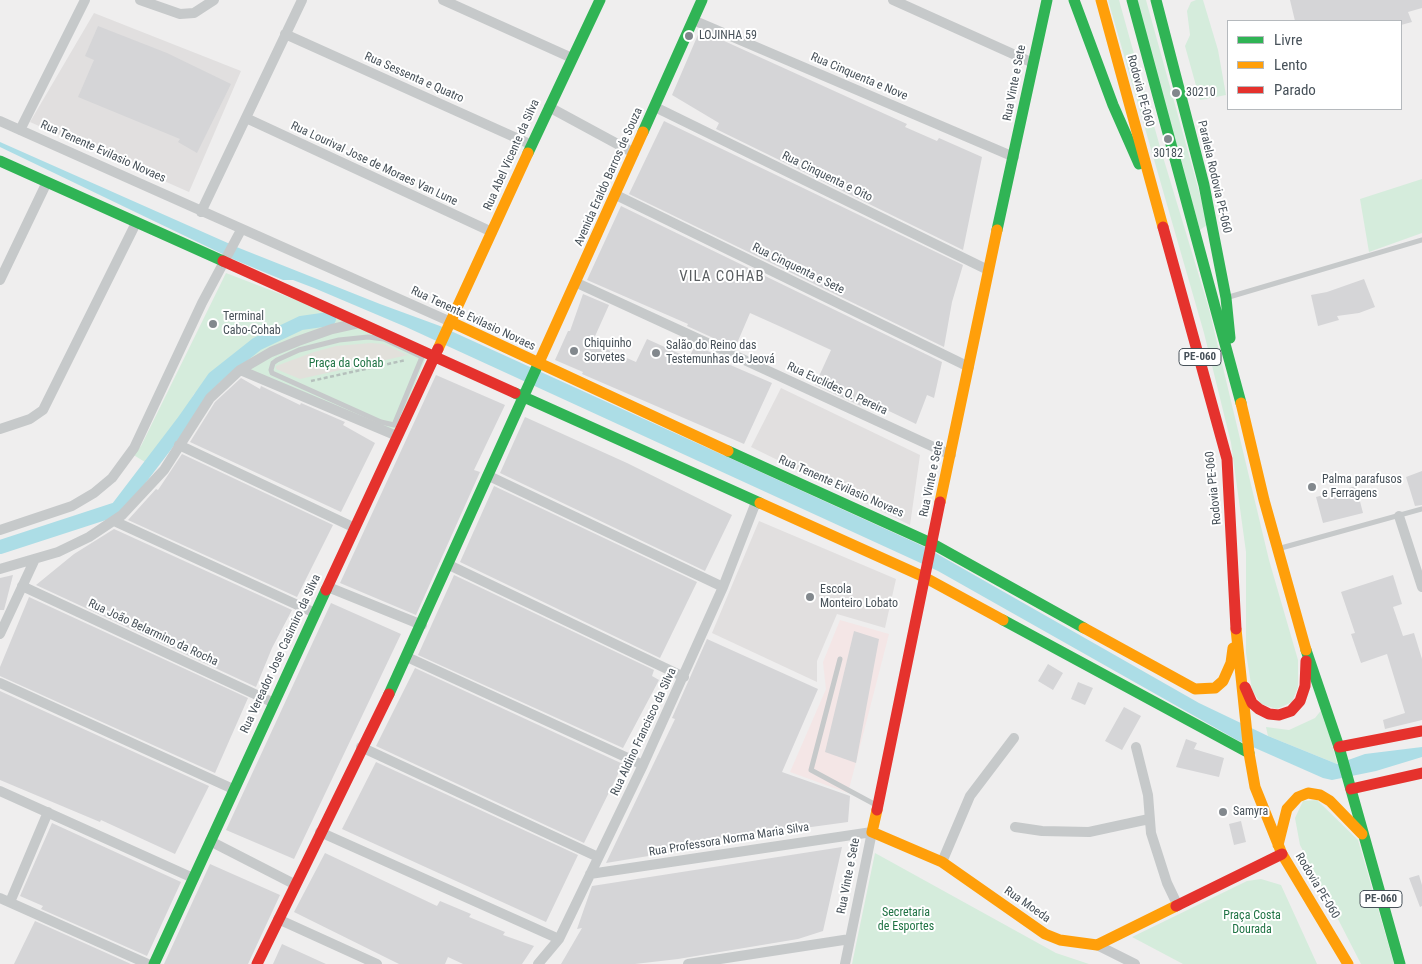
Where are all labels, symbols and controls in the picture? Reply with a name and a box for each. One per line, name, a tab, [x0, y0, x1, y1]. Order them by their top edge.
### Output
legend	[1227, 20, 1402, 110]
place label: LOJINHA 59	[699, 29, 757, 43]
marker: LOJINHA 59	[683, 30, 695, 42]
text: Livre	[1274, 31, 1302, 49]
street label: Rua Vinte e Sete	[1001, 44, 1029, 122]
street label: Rua Sessenta e Quatro	[362, 50, 466, 106]
street label: Rua Cinquenta e Nove	[808, 50, 910, 104]
street label: Rodovia PE-060	[1123, 53, 1157, 129]
text: Lento	[1274, 56, 1307, 74]
text: Parado	[1274, 81, 1316, 99]
place label: 30210	[1186, 86, 1216, 100]
marker: 30210	[1170, 87, 1182, 99]
street label: Rua Abel Vicente da Silva	[481, 97, 543, 213]
street label: Avenida Eraldo Barros de Souza	[572, 106, 646, 248]
street label: Rua Tenente Evilasio Novaes	[38, 118, 168, 186]
street label: Rua Lourival Jose de Moraes Van Lune	[288, 119, 460, 209]
street label: Paralela Rodovia PE-060	[1194, 119, 1234, 235]
marker: 30182	[1162, 133, 1174, 145]
place label: 30182	[1153, 147, 1183, 161]
street label: Rua Cinquenta e Oito	[779, 149, 875, 205]
street label: Rua Cinquenta e Sete	[750, 240, 846, 298]
district label: VILA COHAB	[678, 268, 766, 286]
street label: Rua Tenente Evilasio Novaes	[409, 284, 537, 354]
place label: Terminal Cabo-Cohab	[223, 310, 281, 338]
marker: Terminal Cabo-Cohab	[207, 318, 219, 330]
place label: Chiquinho Sorvetes	[584, 337, 632, 365]
place label: Salão do Reino das Testemunhas de Jeová	[666, 339, 775, 367]
marker: Chiquinho Sorvetes	[568, 345, 580, 357]
marker: Salão do Reino das Testemunhas de Jeová	[650, 347, 662, 359]
road number: PE-060	[1179, 348, 1221, 366]
park label: Praça da Cohab	[309, 357, 383, 371]
street label: Rua Euclides O. Pereira	[785, 359, 889, 419]
street label: Rua Vinte e Sete	[917, 440, 947, 518]
street label: Rodovia PE-060	[1203, 450, 1225, 526]
street label: Rua Tenente Evilasio Novaes	[776, 453, 906, 521]
place label: Palma parafusos e Ferragens	[1322, 473, 1402, 501]
marker: Palma parafusos e Ferragens	[1306, 481, 1318, 493]
street label: Rua Vereador Jose Casimiro da Silva	[238, 572, 324, 736]
place label: Escola Monteiro Lobato	[820, 583, 898, 611]
marker: Escola Monteiro Lobato	[804, 591, 816, 603]
street label: Rua João Belarmino da Rocha	[86, 597, 220, 669]
street label: Rua Aldino Francisco da Silva	[608, 666, 680, 798]
place label: Samyra	[1233, 805, 1268, 819]
marker: Samyra	[1217, 806, 1229, 818]
street label: Rua Professora Norma Maria Silva	[648, 820, 810, 860]
street label: Rua Vinte e Sete	[835, 837, 863, 915]
street label: Rodovia PE-060	[1292, 851, 1342, 921]
street label: Rua Moeda	[1001, 884, 1053, 926]
road number: PE-060	[1360, 891, 1402, 908]
park label: Secretaria de Esportes	[878, 906, 934, 934]
park label: Praça Costa Dourada	[1223, 909, 1281, 937]

